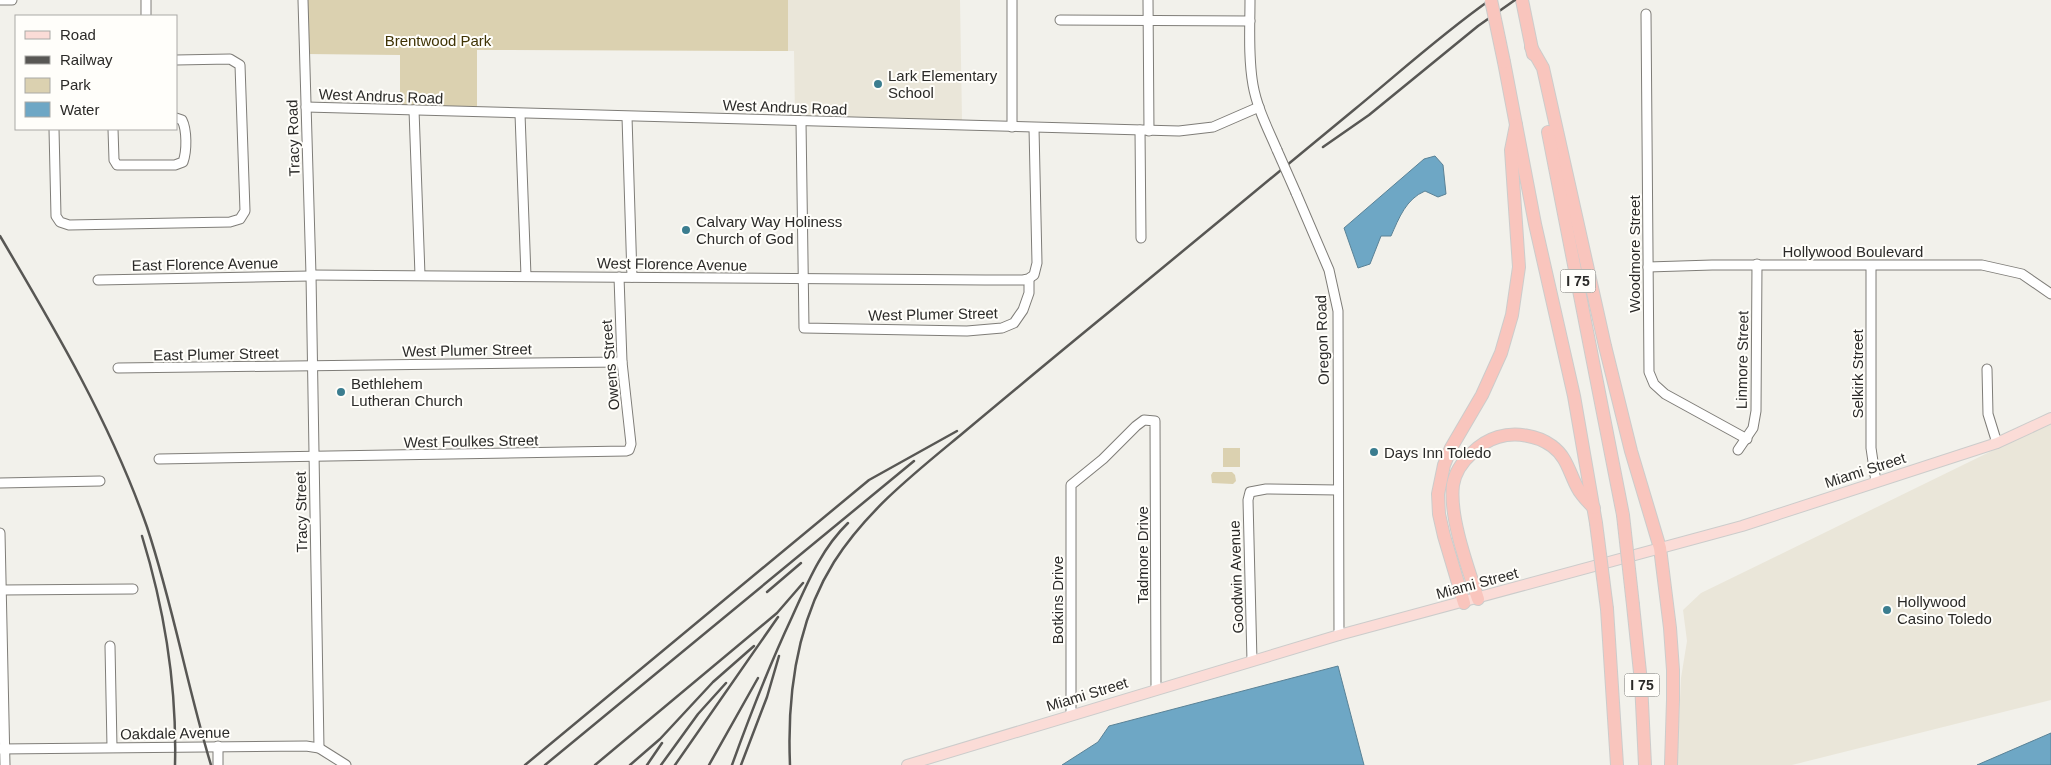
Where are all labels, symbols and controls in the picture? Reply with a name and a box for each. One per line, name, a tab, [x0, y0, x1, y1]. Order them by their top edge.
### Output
legend	[15, 15, 178, 130]
text: Road	[60, 26, 96, 43]
park label: Brentwood Park	[385, 32, 492, 49]
text: Railway	[60, 51, 113, 68]
place label: Lark Elementary School	[888, 67, 998, 101]
text: Park	[60, 76, 91, 93]
marker: Lark Elementary School	[872, 78, 884, 90]
street label: West Andrus Road	[318, 85, 444, 107]
street label: West Andrus Road	[722, 96, 848, 118]
street label: Tracy Road	[283, 99, 303, 177]
text: Water	[60, 101, 99, 118]
street label: Woodmore Street	[1626, 195, 1643, 313]
place label: Calvary Way Holiness Church of God	[696, 213, 842, 247]
marker: Calvary Way Holiness Church of God	[680, 224, 692, 236]
street label: Hollywood Boulevard	[1783, 243, 1923, 260]
street label: East Florence Avenue	[132, 254, 278, 274]
street label: West Florence Avenue	[597, 254, 747, 274]
road number: I 75	[1560, 270, 1596, 292]
street label: Oregon Road	[1312, 295, 1332, 385]
street label: West Plumer Street	[868, 304, 999, 324]
street label: Linmore Street	[1733, 310, 1751, 409]
street label: Owens Street	[597, 318, 622, 411]
street label: Selkirk Street	[1849, 329, 1866, 419]
street label: West Plumer Street	[402, 340, 533, 360]
street label: East Plumer Street	[153, 344, 280, 364]
place label: Bethlehem Lutheran Church	[351, 375, 463, 409]
marker: Bethlehem Lutheran Church	[335, 386, 347, 398]
street label: West Foulkes Street	[403, 431, 539, 451]
place label: Days Inn Toledo	[1384, 444, 1491, 461]
marker: Days Inn Toledo	[1368, 446, 1380, 458]
street label: Miami Street	[1822, 449, 1908, 491]
street label: Tracy Street	[292, 470, 310, 553]
street label: Tadmore Drive	[1134, 506, 1151, 604]
street label: Goodwin Avenue	[1226, 520, 1246, 634]
street label: Botkins Drive	[1049, 556, 1066, 644]
street label: Miami Street	[1434, 564, 1521, 602]
place label: Hollywood Casino Toledo	[1897, 593, 1992, 627]
marker: Hollywood Casino Toledo	[1881, 604, 1893, 616]
street label: Miami Street	[1044, 673, 1131, 714]
road number: I 75	[1624, 674, 1660, 696]
street label: Oakdale Avenue	[120, 724, 230, 742]

